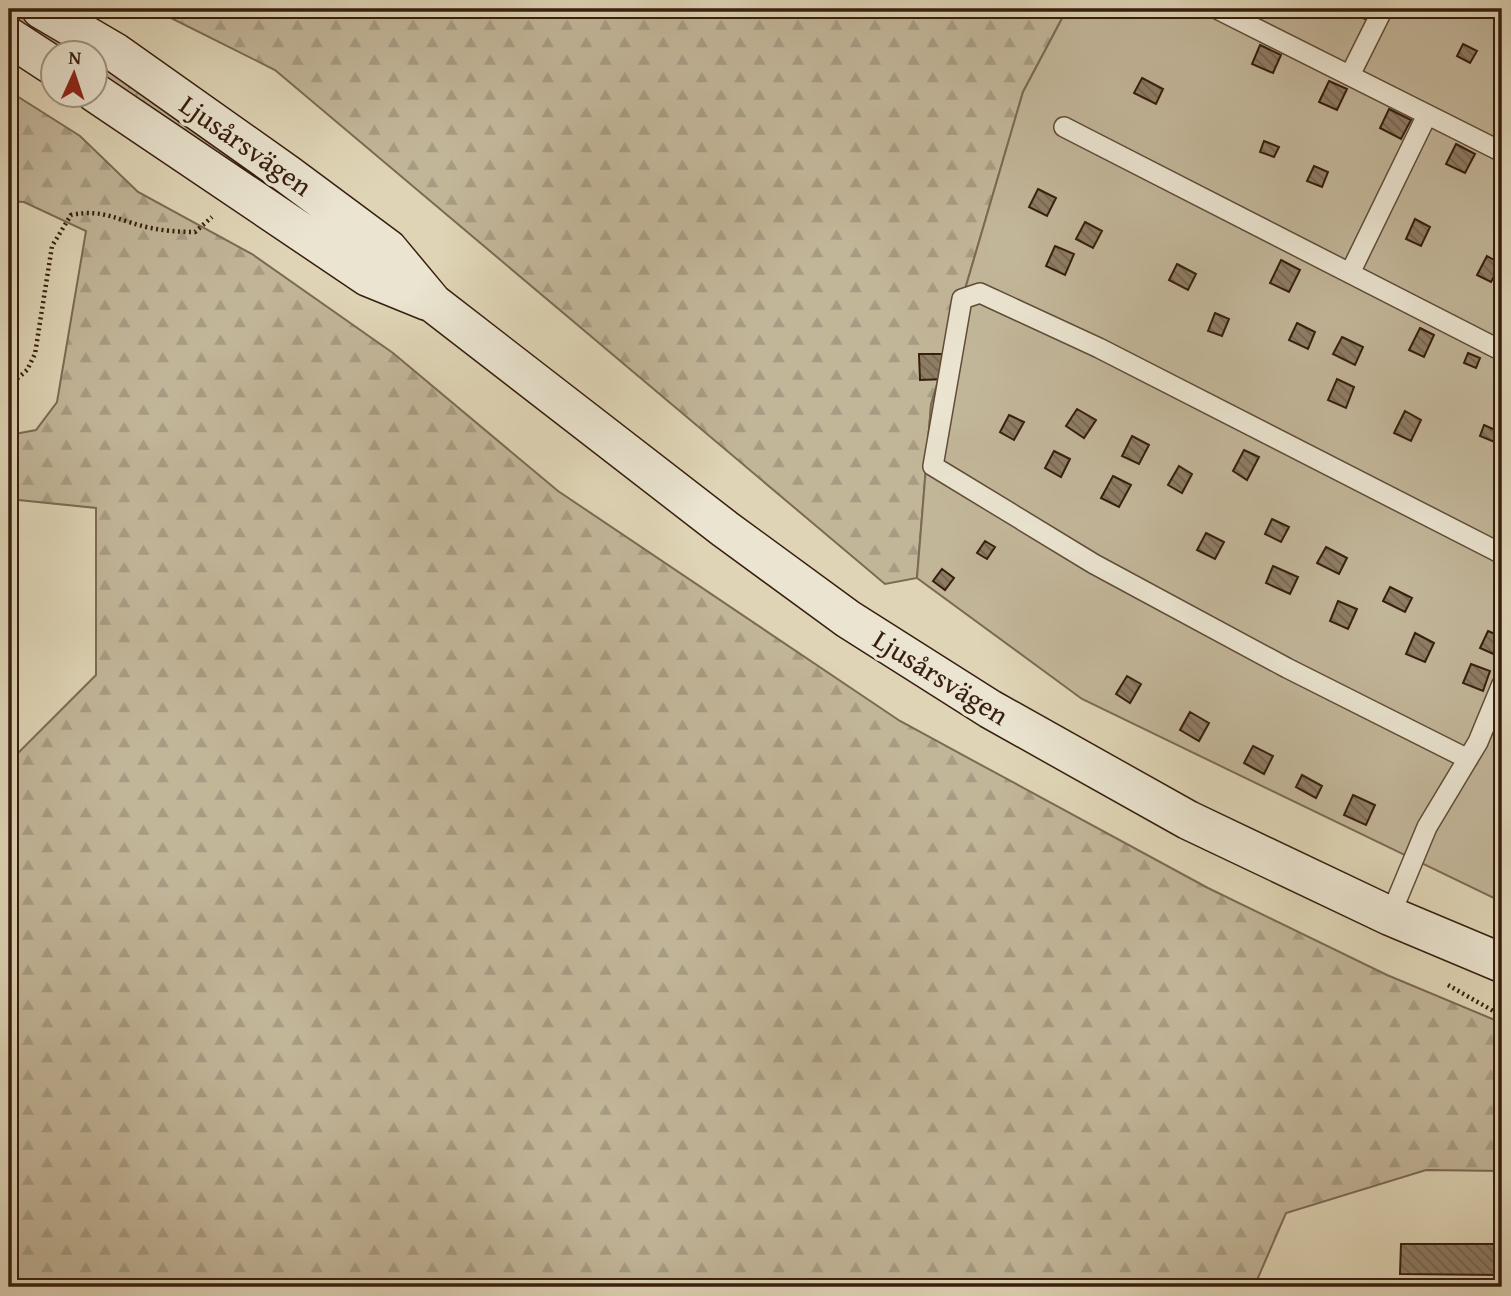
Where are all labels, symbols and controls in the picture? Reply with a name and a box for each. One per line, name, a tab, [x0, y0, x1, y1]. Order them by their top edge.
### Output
north arrow	[38, 38, 108, 108]
text: N	[68, 43, 82, 71]
street label: Ljusårsvägen	[172, 84, 321, 206]
street label: Ljusårsvägen	[865, 619, 1017, 735]

